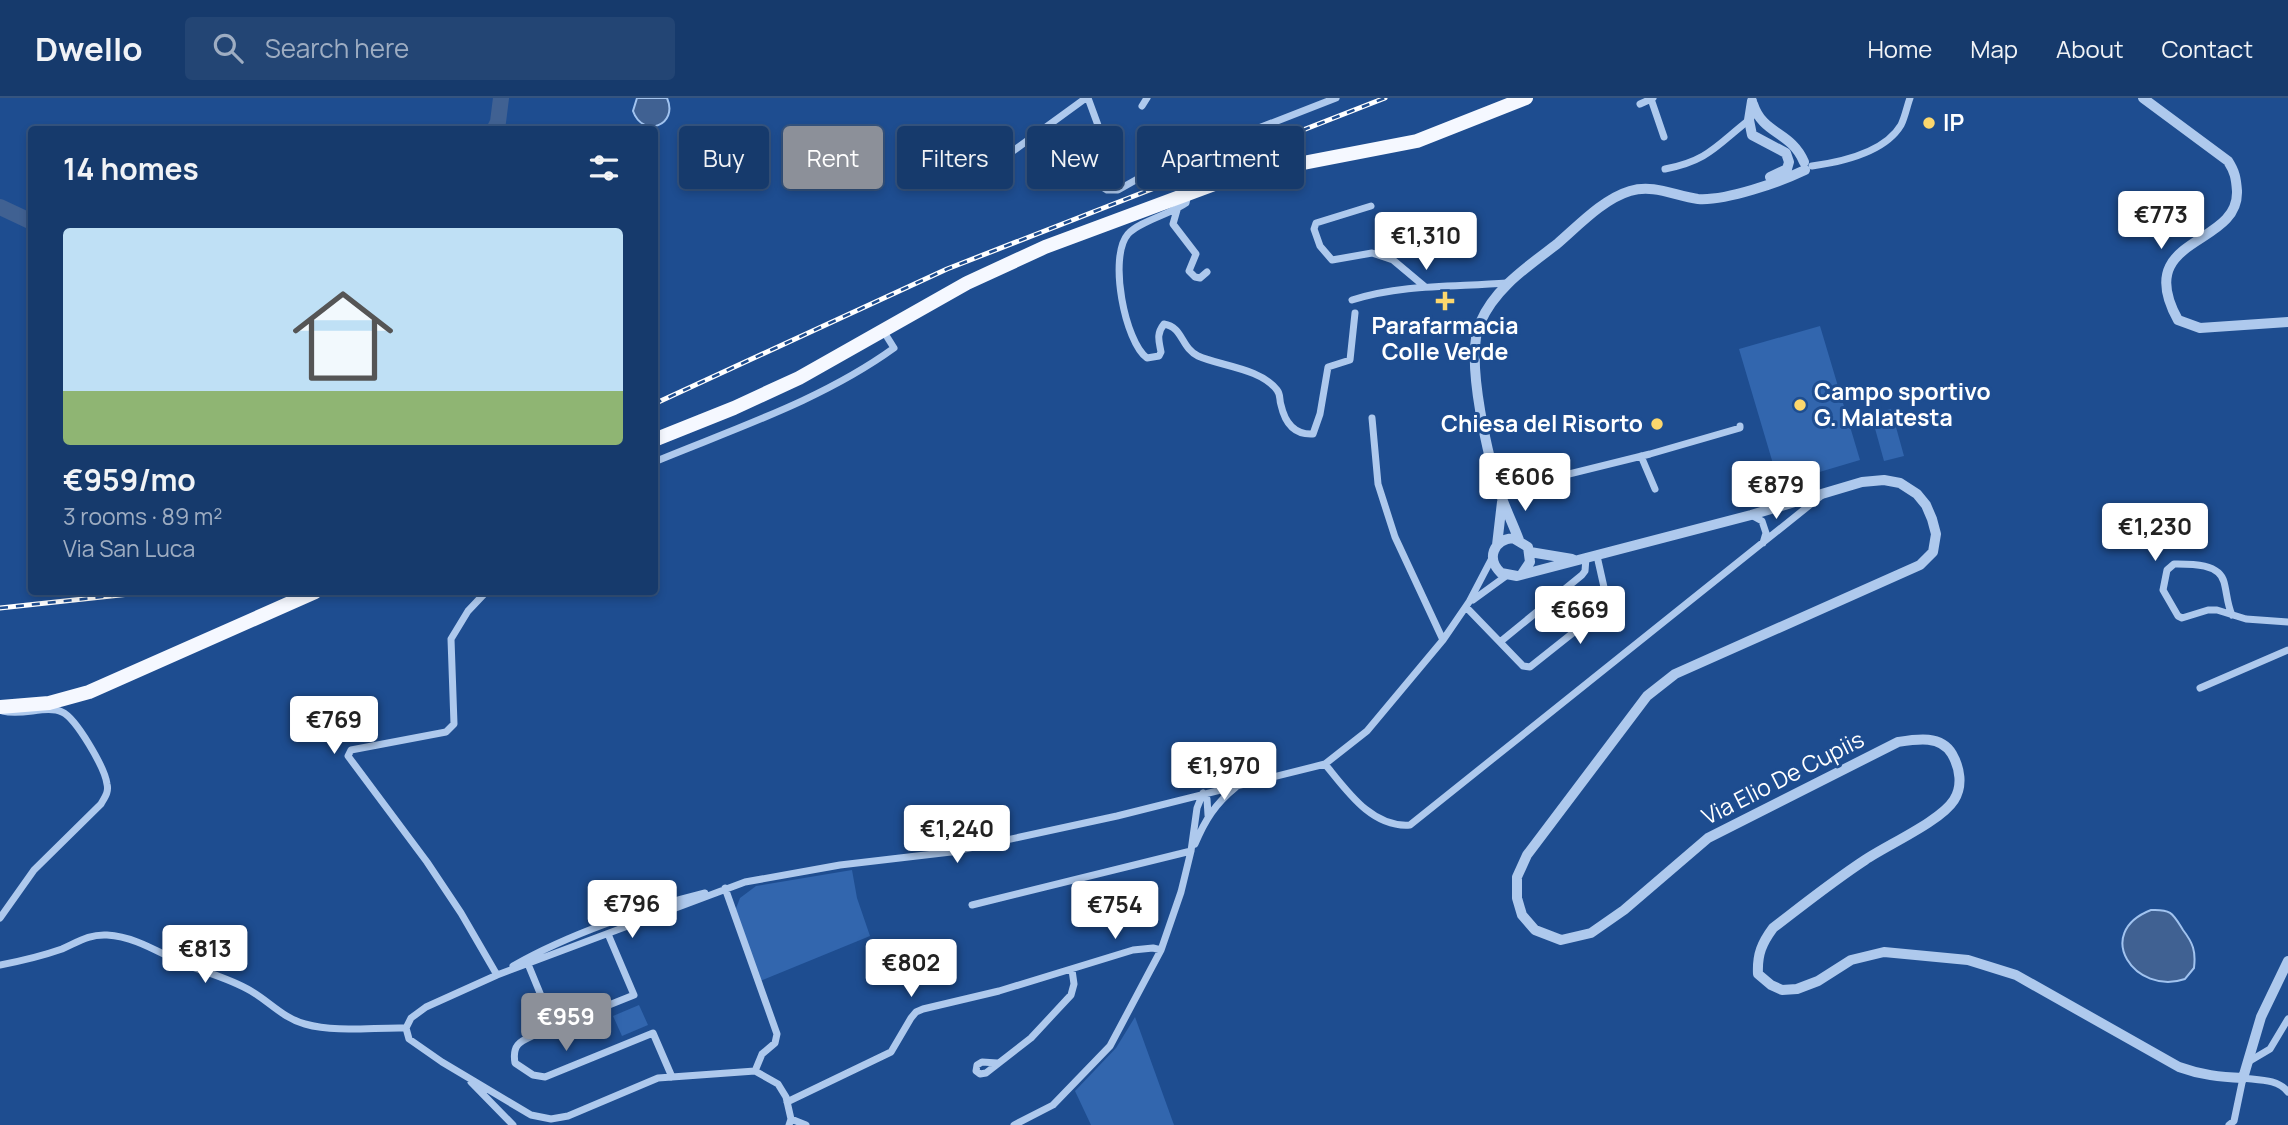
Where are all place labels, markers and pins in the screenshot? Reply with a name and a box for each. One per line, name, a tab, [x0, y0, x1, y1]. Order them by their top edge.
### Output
place label: IP	[1943, 106, 1964, 138]
marker: IP	[1921, 115, 1937, 131]
pin: €773	[2120, 192, 2202, 251]
pin: €1,310	[1369, 212, 1483, 272]
marker: Parafarmacia Colle Verde	[1437, 293, 1453, 309]
place label: Parafarmacia Colle Verde	[1371, 309, 1519, 367]
place label: Campo sportivo G. Malatesta	[1814, 375, 1991, 433]
marker: Campo sportivo G. Malatesta	[1792, 397, 1808, 413]
place label: Chiesa del Risorto	[1441, 407, 1643, 439]
marker: Chiesa del Risorto	[1649, 416, 1665, 432]
pin: €606	[1484, 454, 1566, 513]
pin: €879	[1735, 462, 1817, 521]
pin: €1,230	[2098, 504, 2212, 563]
pin: €669	[1539, 587, 1621, 646]
pin: €769	[293, 696, 375, 756]
pin: €1,970	[1167, 742, 1281, 802]
pin: €1,240	[900, 806, 1014, 865]
pin: €796	[591, 880, 673, 940]
pin: €754	[1074, 882, 1156, 941]
pin: €813	[164, 926, 246, 985]
pin: €802	[870, 940, 952, 999]
pin: €959	[525, 993, 607, 1053]

